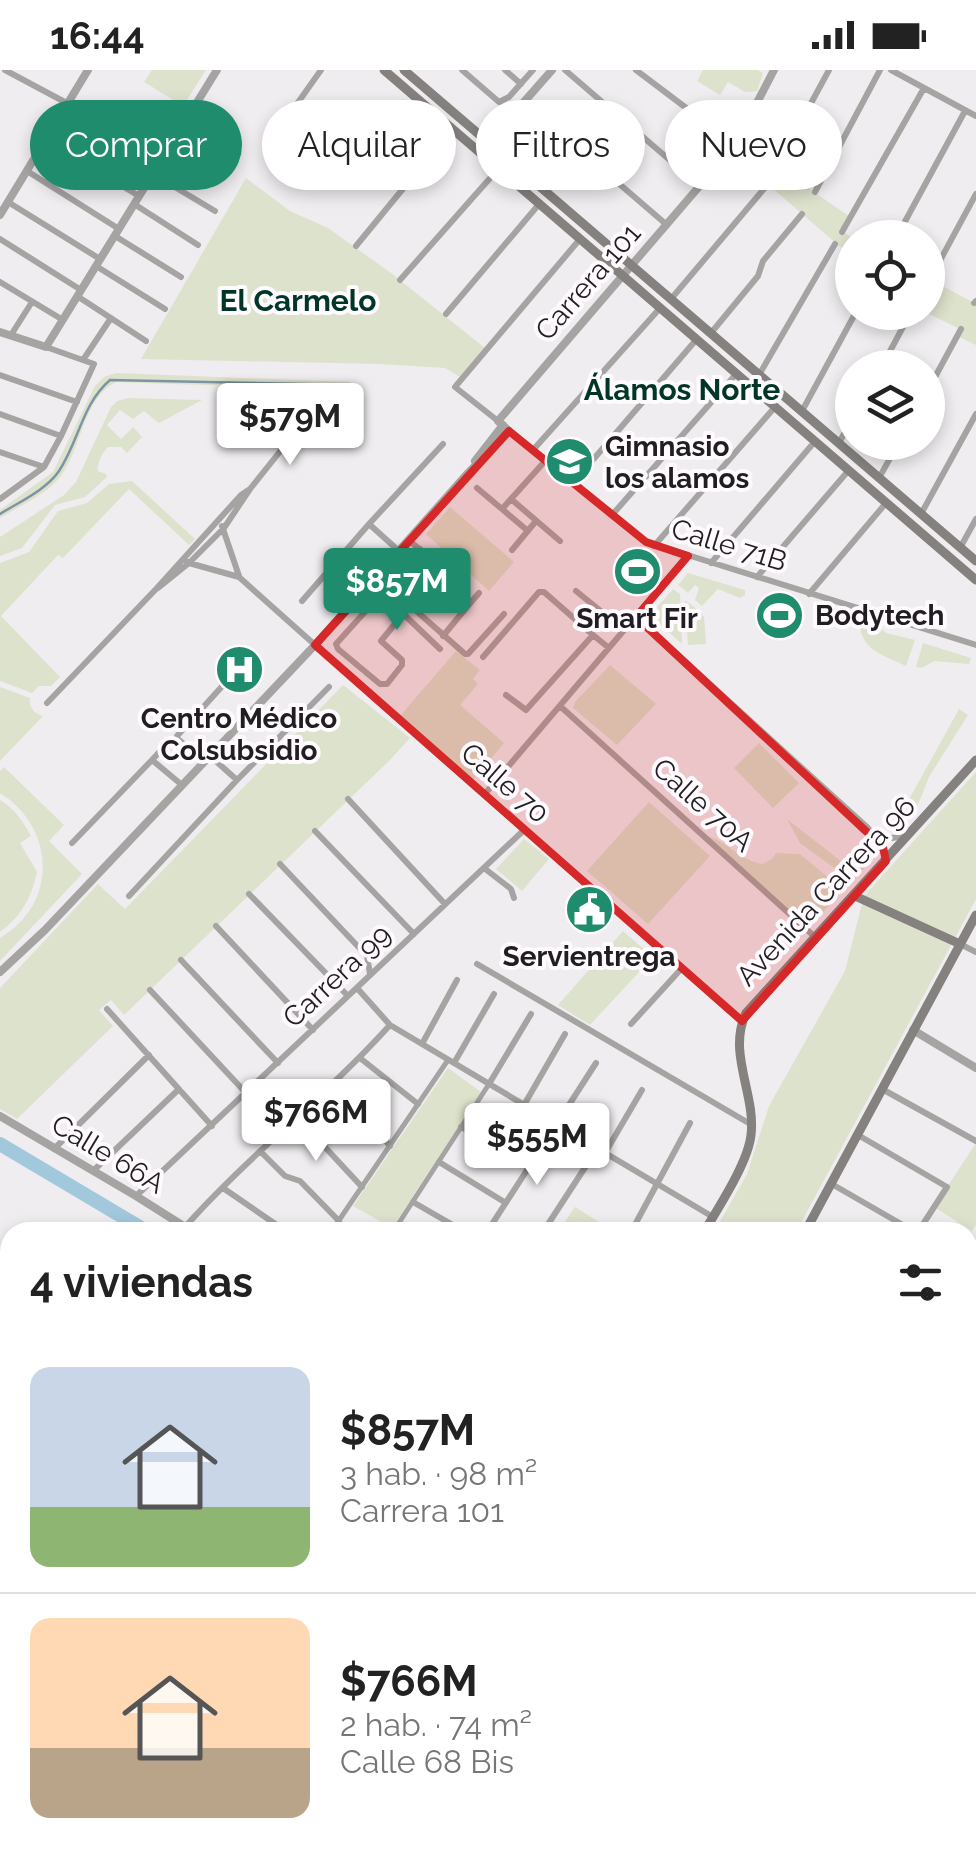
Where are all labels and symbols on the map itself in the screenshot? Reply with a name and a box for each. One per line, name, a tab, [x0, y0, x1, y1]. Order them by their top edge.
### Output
street label: Carrera 101	[529, 217, 647, 347]
district label: El Carmelo	[220, 283, 376, 318]
district label: Álamos Norte	[584, 372, 780, 407]
pin: $579M	[220, 383, 360, 468]
place label: Gimnasio los alamos	[605, 430, 749, 495]
school or university icon: Gimnasio los alamos	[544, 436, 596, 488]
street label: Calle 71B	[667, 512, 791, 578]
sports icon: Smart Fir	[611, 545, 663, 597]
pin: $857M	[327, 548, 467, 633]
sports icon: Bodytech	[754, 589, 806, 641]
place label: Bodytech	[815, 599, 944, 632]
place label: Smart Fir	[576, 602, 698, 635]
hospital icon: Centro Médico Colsubsidio	[213, 644, 265, 696]
place label: Centro Médico Colsubsidio	[141, 702, 337, 767]
street label: Calle 70	[454, 736, 556, 830]
street label: Calle 70A	[646, 751, 760, 859]
street label: Avenida Carrera 96	[730, 790, 922, 992]
public building icon: Servientrega	[563, 883, 615, 935]
street label: Carrera 99	[276, 918, 398, 1034]
place label: Servientrega	[503, 940, 675, 973]
pin: $766M	[246, 1079, 386, 1164]
pin: $555M	[467, 1103, 607, 1188]
street label: Calle 66A	[46, 1108, 170, 1201]

